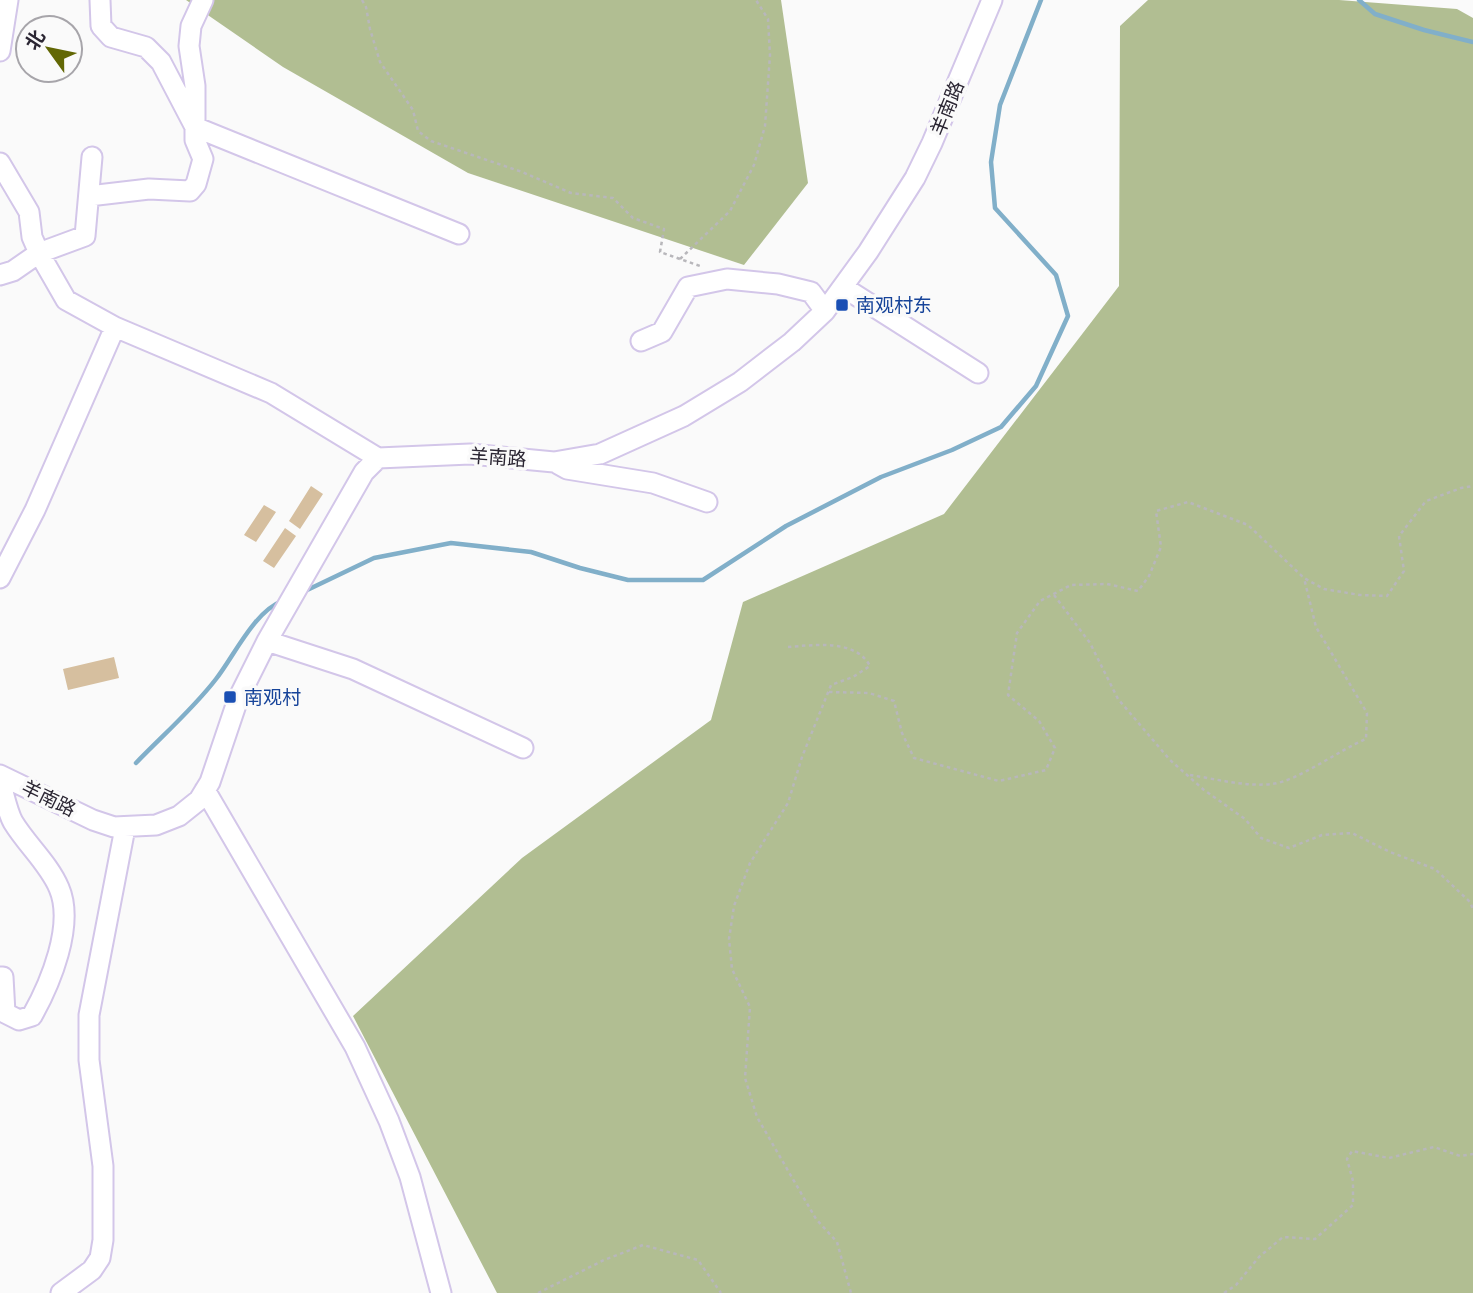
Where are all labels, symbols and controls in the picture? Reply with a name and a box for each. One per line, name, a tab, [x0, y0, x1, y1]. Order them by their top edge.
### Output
north arrow	[14, 14, 84, 84]
text: 北	[20, 26, 50, 54]
street label: 羊南路	[926, 77, 969, 139]
place label: 南观村东	[856, 294, 932, 317]
marker: 南观村东	[834, 297, 850, 313]
street label: 羊南路	[469, 444, 527, 471]
place label: 南观村	[244, 686, 301, 709]
marker: 南观村	[222, 689, 238, 705]
street label: 羊南路	[18, 776, 79, 821]

